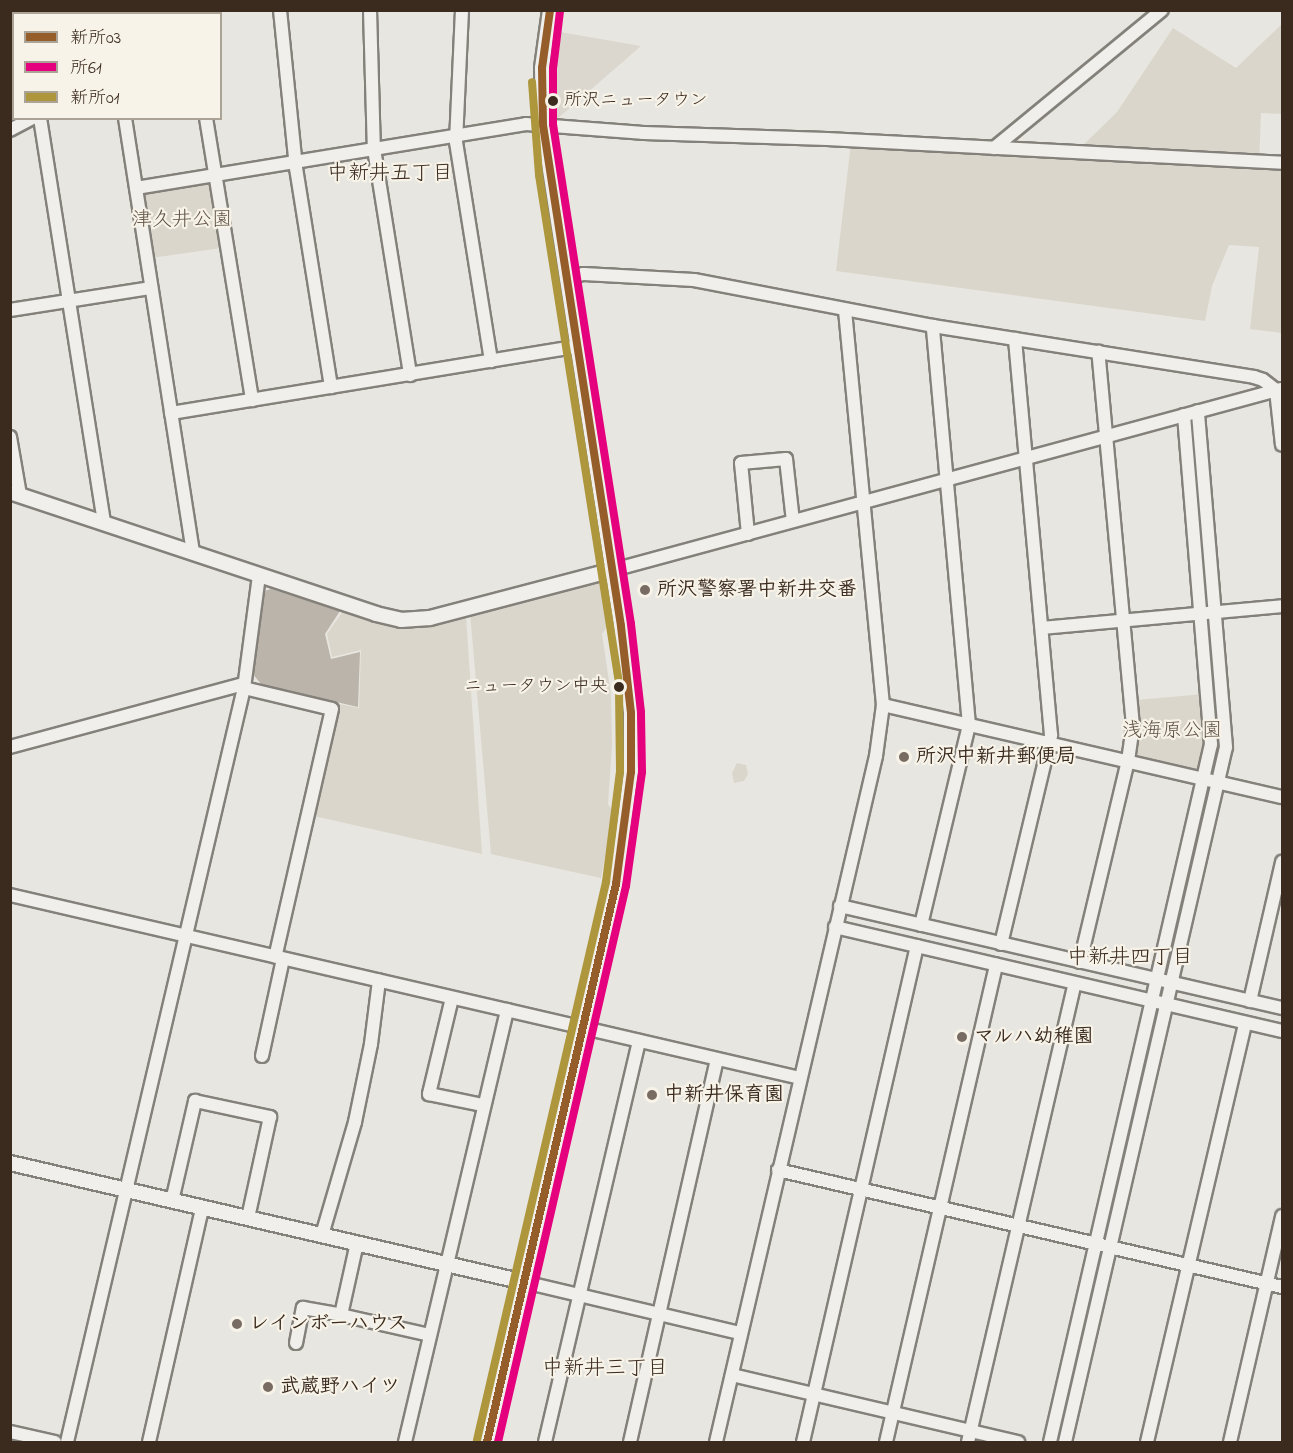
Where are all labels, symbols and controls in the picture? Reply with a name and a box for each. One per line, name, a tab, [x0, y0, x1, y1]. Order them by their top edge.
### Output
legend	[12, 12, 222, 120]
text: 新所03	[70, 26, 121, 52]
text: 所61	[70, 56, 102, 82]
text: 新所01	[70, 86, 120, 112]
place label: 所沢ニュータウン	[564, 90, 708, 112]
marker: 所沢ニュータウン	[547, 95, 559, 107]
district label: 中新井五丁目	[327, 161, 453, 187]
park label: 津久井公園	[132, 208, 232, 232]
place label: 所沢警察署中新井交番	[657, 578, 857, 602]
marker: 所沢警察署中新井交番	[638, 583, 652, 597]
place label: ニュータウン中央	[464, 676, 608, 698]
marker: ニュータウン中央	[613, 681, 625, 693]
park label: 浅海原公園	[1122, 719, 1222, 743]
place label: 所沢中新井郵便局	[916, 745, 1076, 769]
marker: 所沢中新井郵便局	[897, 750, 911, 764]
district label: 中新井四丁目	[1067, 945, 1193, 971]
place label: マルハ幼稚園	[974, 1025, 1094, 1049]
marker: マルハ幼稚園	[955, 1030, 969, 1044]
place label: 中新井保育園	[664, 1083, 784, 1107]
marker: 中新井保育園	[645, 1088, 659, 1102]
place label: レインボーハウス	[249, 1312, 409, 1336]
marker: レインボーハウス	[230, 1317, 244, 1331]
district label: 中新井三丁目	[542, 1356, 668, 1382]
place label: 武蔵野ハイツ	[280, 1375, 400, 1399]
marker: 武蔵野ハイツ	[261, 1380, 275, 1394]

